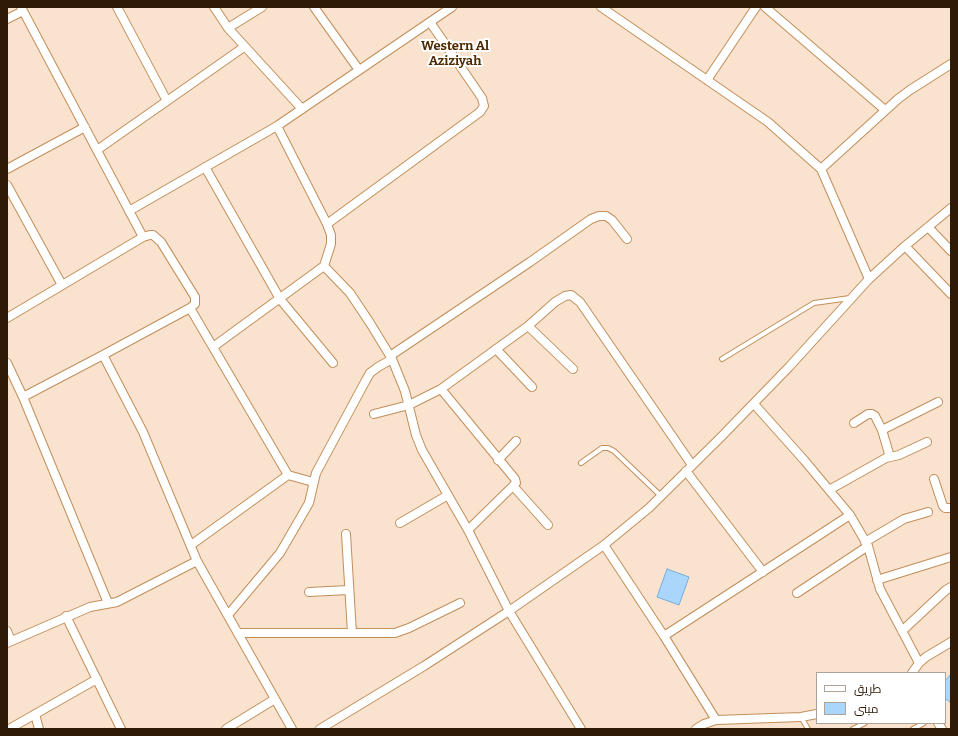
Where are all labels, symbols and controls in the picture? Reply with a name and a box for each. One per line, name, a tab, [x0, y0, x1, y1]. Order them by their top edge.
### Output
district label: Western Al Aziziyah	[421, 38, 489, 69]
legend	[816, 672, 946, 724]
text: طريق	[854, 682, 881, 696]
text: مبنى	[854, 702, 879, 716]

